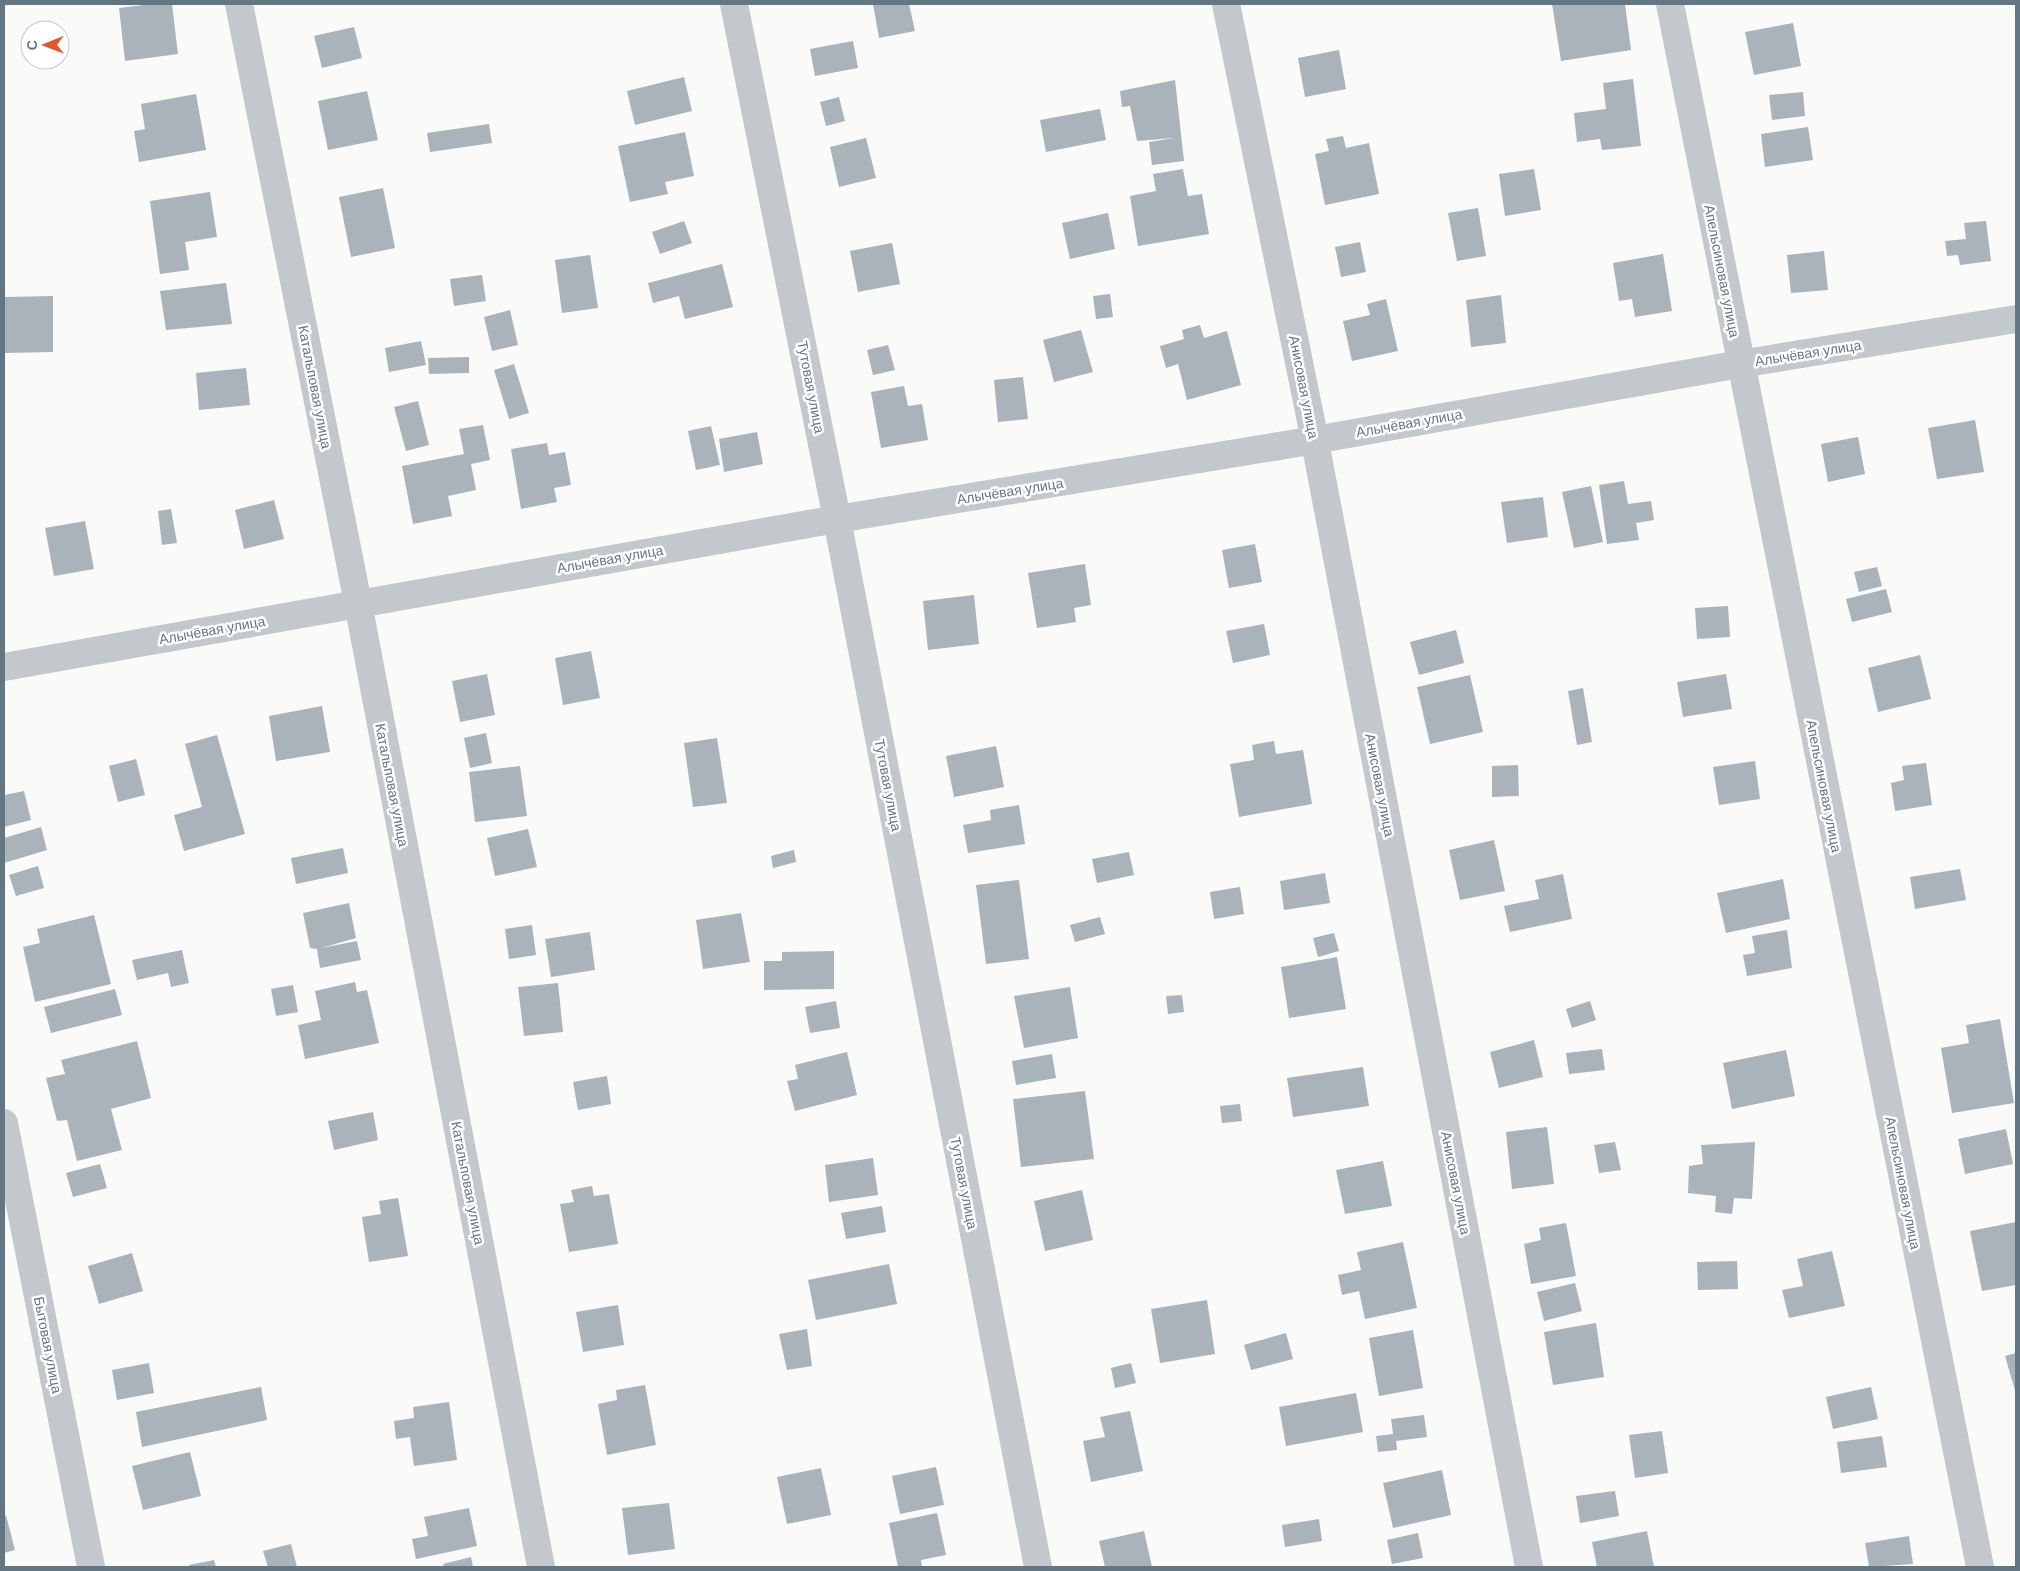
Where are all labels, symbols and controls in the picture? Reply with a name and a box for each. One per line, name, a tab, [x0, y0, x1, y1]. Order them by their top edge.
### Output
north arrow	[20, 20, 70, 70]
text: С	[23, 40, 41, 50]
street label: Апельсиновая улица	[1700, 203, 1744, 339]
street label: Катальповая улица	[294, 324, 336, 450]
street label: Анисовая улица	[1285, 334, 1323, 440]
street label: Алычёвая улица	[1753, 336, 1863, 370]
street label: Тутовая улица	[793, 339, 829, 435]
street label: Алычёвая улица	[1354, 405, 1464, 441]
street label: Алычёвая улица	[955, 474, 1065, 508]
street label: Алычёвая улица	[555, 541, 665, 577]
street label: Алычёвая улица	[157, 612, 267, 648]
street label: Апельсиновая улица	[1802, 718, 1846, 854]
street label: Катальповая улица	[371, 722, 413, 848]
street label: Анисовая улица	[1361, 732, 1399, 838]
street label: Тутовая улица	[870, 737, 906, 833]
street label: Апельсиновая улица	[1881, 1115, 1925, 1251]
street label: Катальповая улица	[447, 1120, 489, 1246]
street label: Анисовая улица	[1437, 1130, 1475, 1236]
street label: Тутовая улица	[946, 1135, 982, 1231]
street label: Бытовая улица	[30, 1295, 66, 1395]

